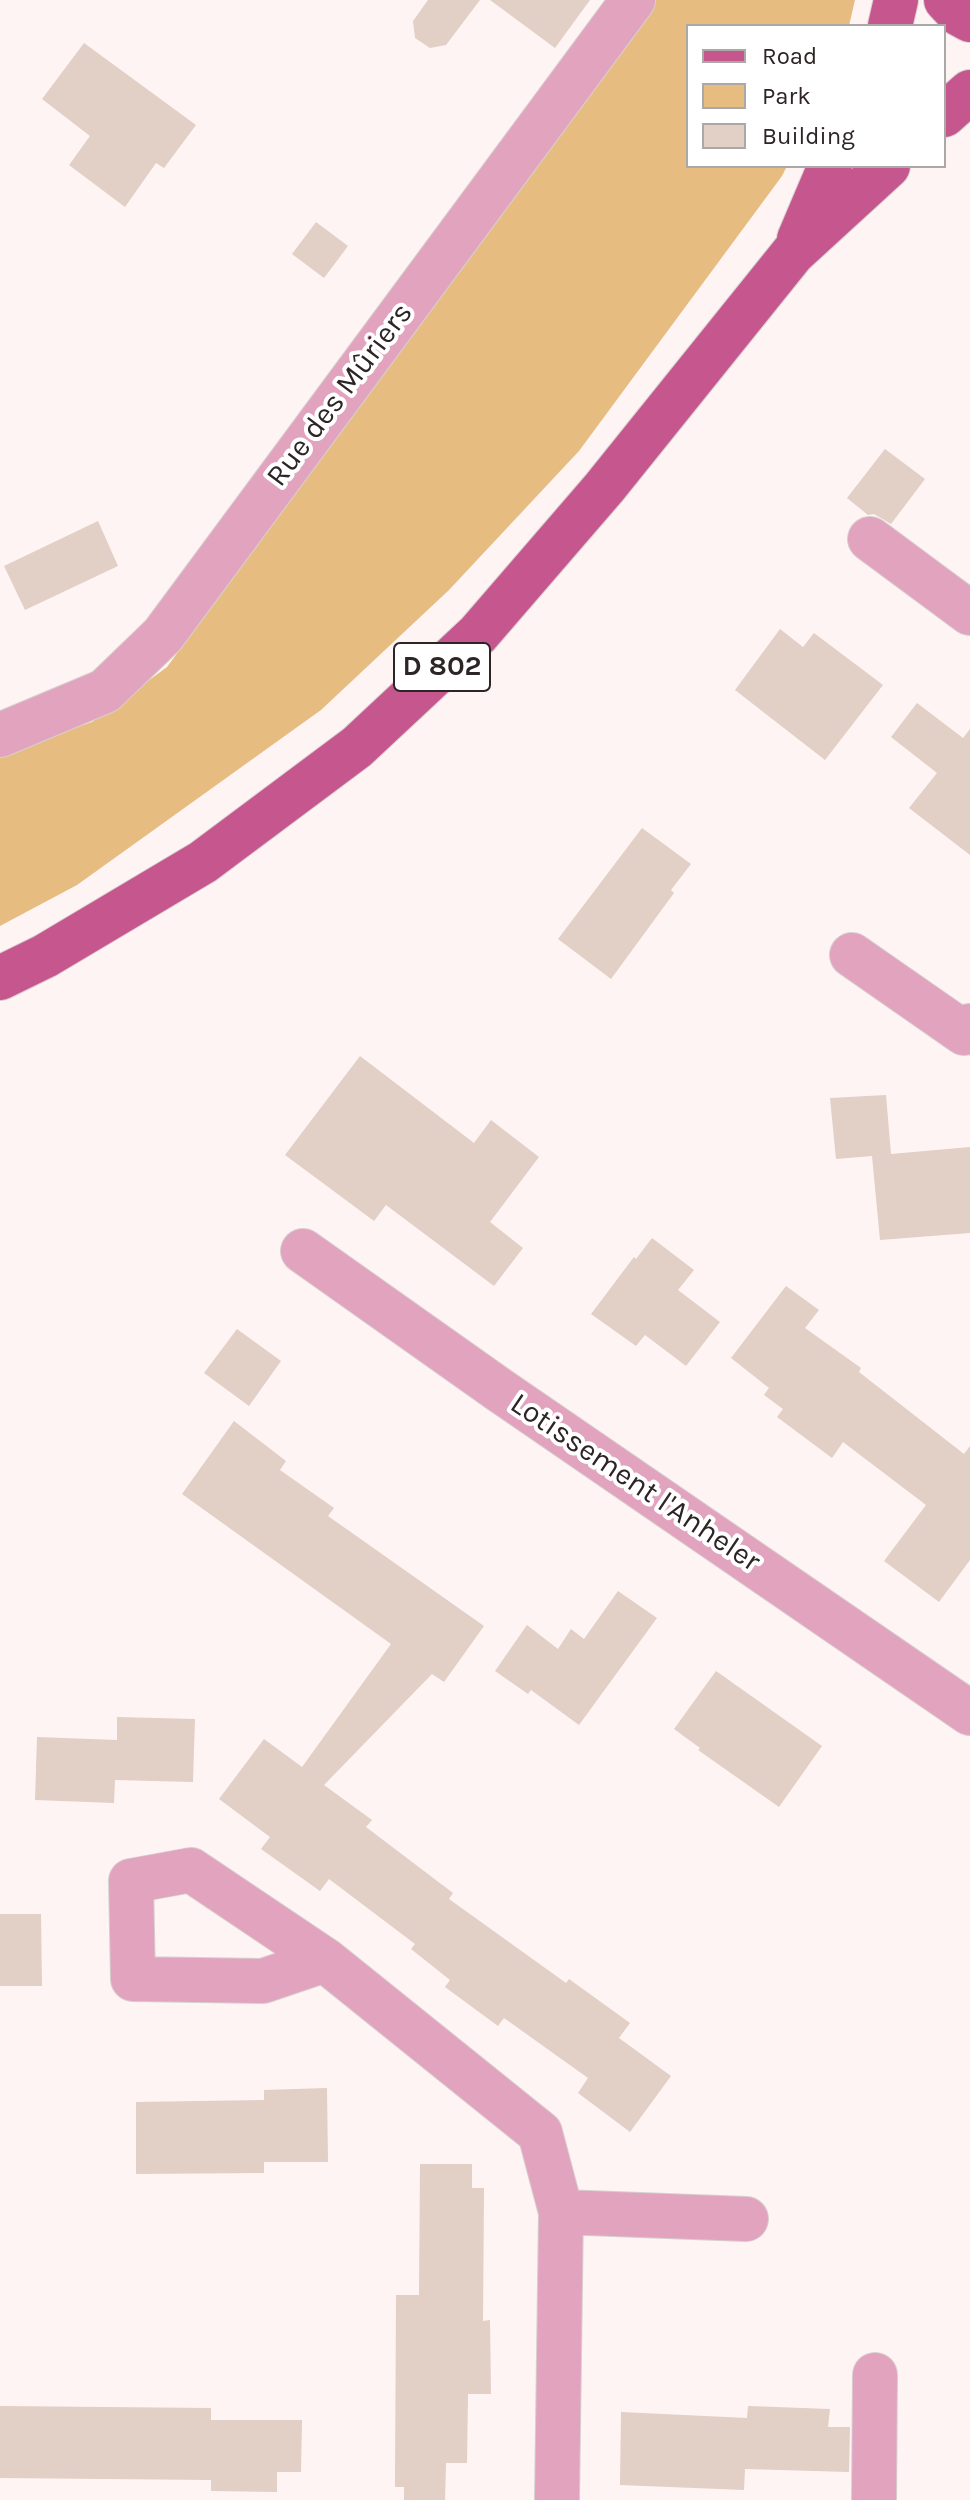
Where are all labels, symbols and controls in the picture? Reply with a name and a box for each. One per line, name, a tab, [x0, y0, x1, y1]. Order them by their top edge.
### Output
legend	[686, 24, 946, 168]
text: Road	[762, 42, 817, 70]
text: Park	[762, 82, 811, 110]
text: Building	[762, 122, 855, 150]
street label: Rue des Mûriers	[259, 296, 421, 494]
road number: D 802	[394, 643, 490, 691]
street label: Lotissement l'Anheler	[503, 1386, 767, 1580]

